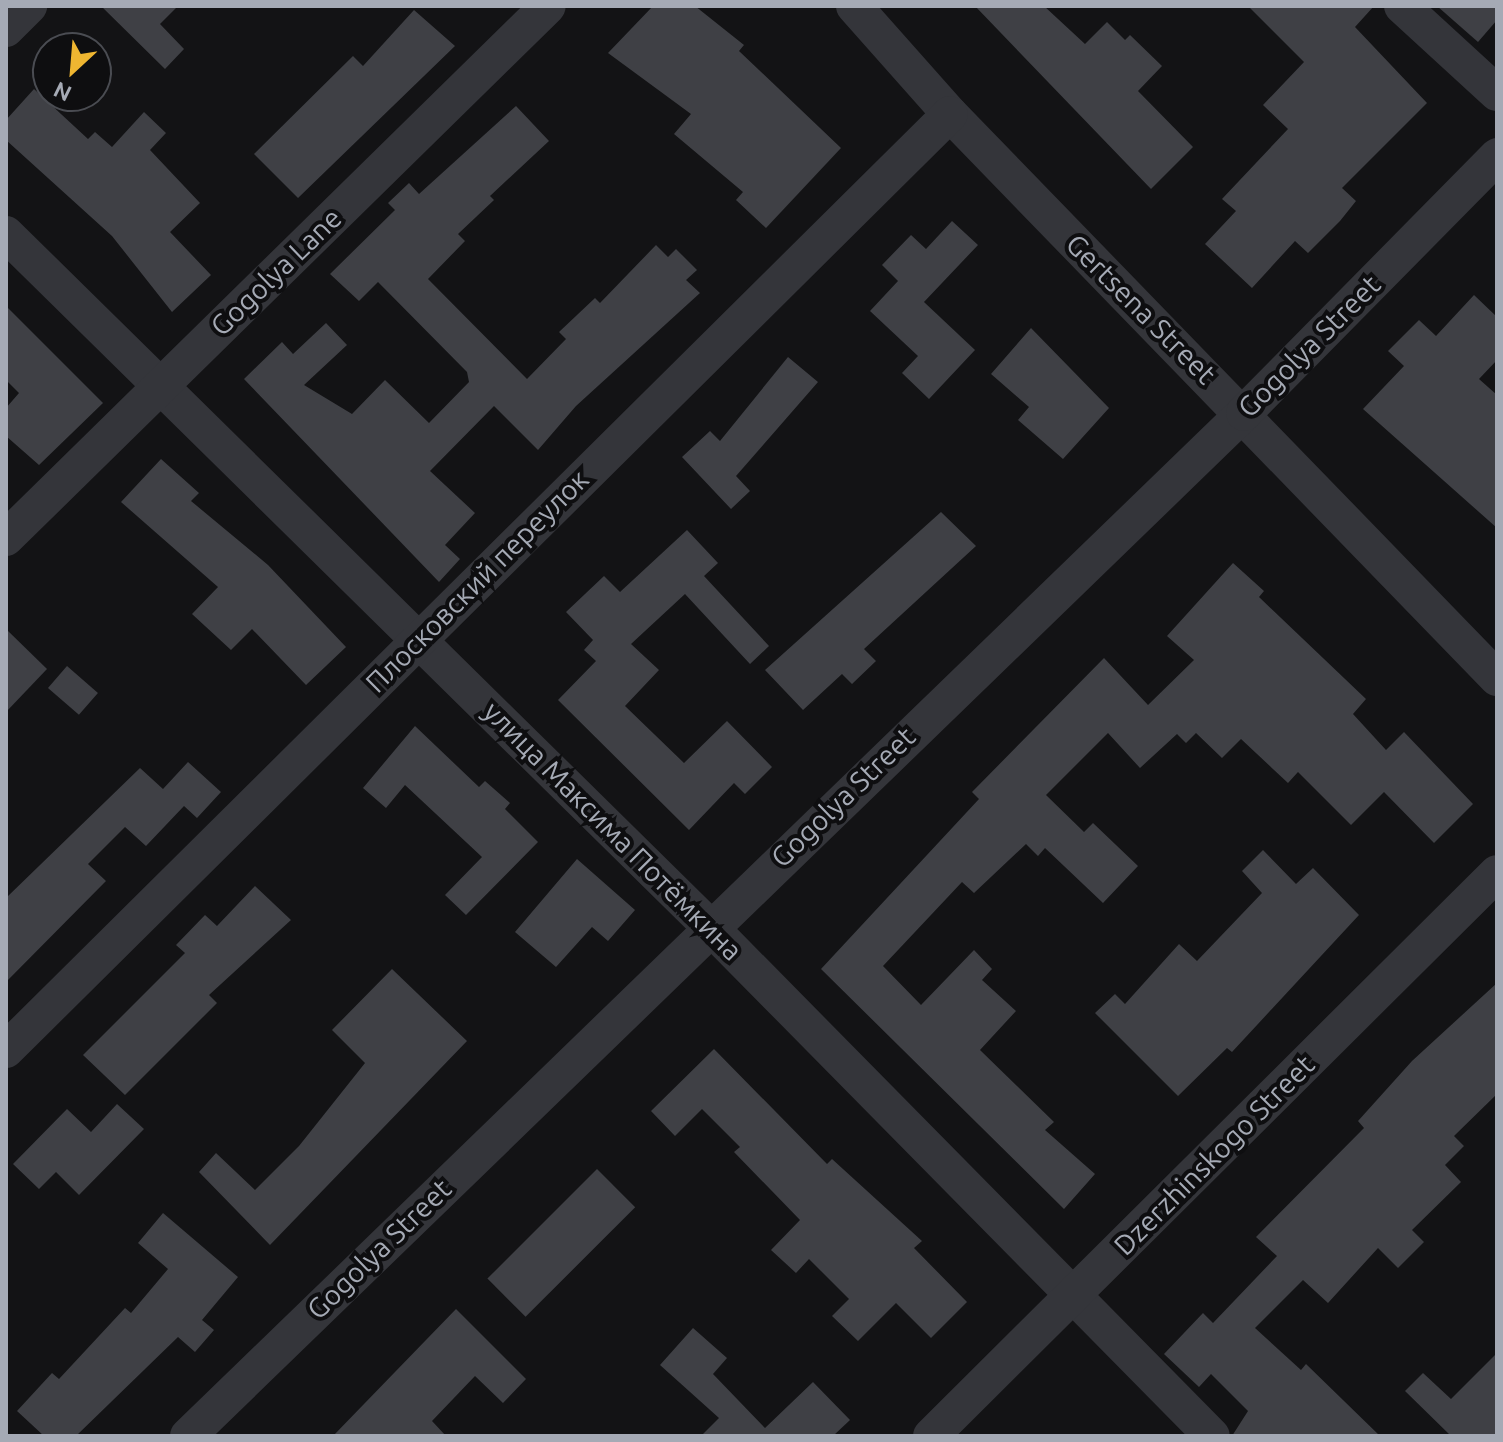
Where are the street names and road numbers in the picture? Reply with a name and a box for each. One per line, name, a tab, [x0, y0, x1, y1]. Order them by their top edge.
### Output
street label: Gogolya Lane	[204, 201, 348, 343]
street label: Gertsena Street	[1059, 227, 1223, 391]
street label: Gogolya Street	[1231, 268, 1387, 424]
street label: Плосковский переулок	[359, 463, 595, 699]
street label: улица Максима Потёмкина	[477, 695, 749, 967]
street label: Gogolya Street	[764, 720, 922, 874]
street label: Dzerzhinskogo Street	[1107, 1048, 1321, 1262]
street label: Gogolya Street	[300, 1172, 458, 1326]

